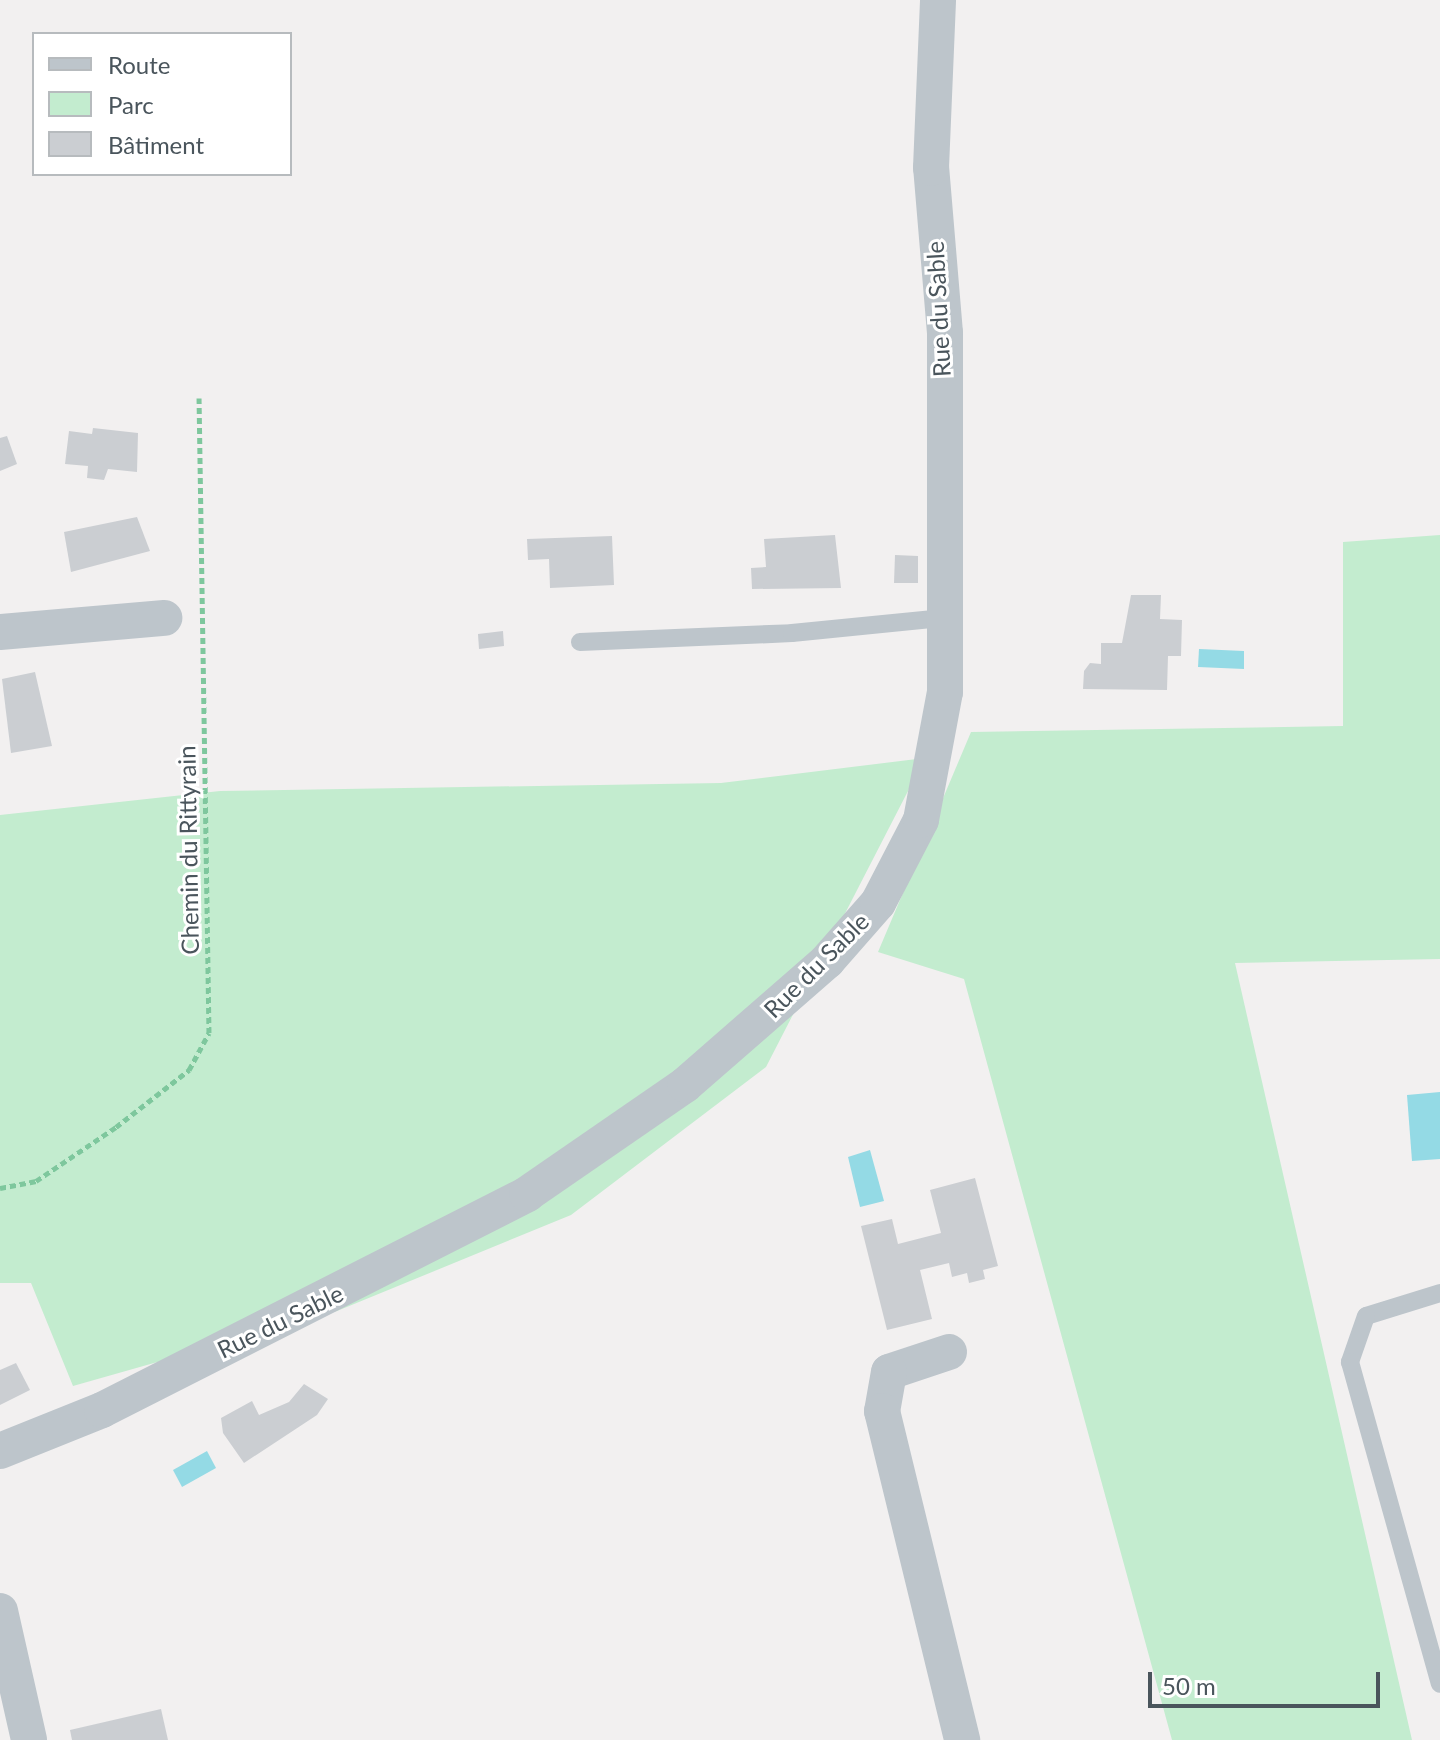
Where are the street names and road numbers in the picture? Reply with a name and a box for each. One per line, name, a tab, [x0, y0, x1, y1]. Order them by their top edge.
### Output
street label: Rue du Sable	[920, 240, 956, 378]
street label: Chemin du Rittyrain	[172, 745, 204, 955]
street label: Rue du Sable	[758, 907, 874, 1023]
street label: Rue du Sable	[212, 1278, 348, 1364]

